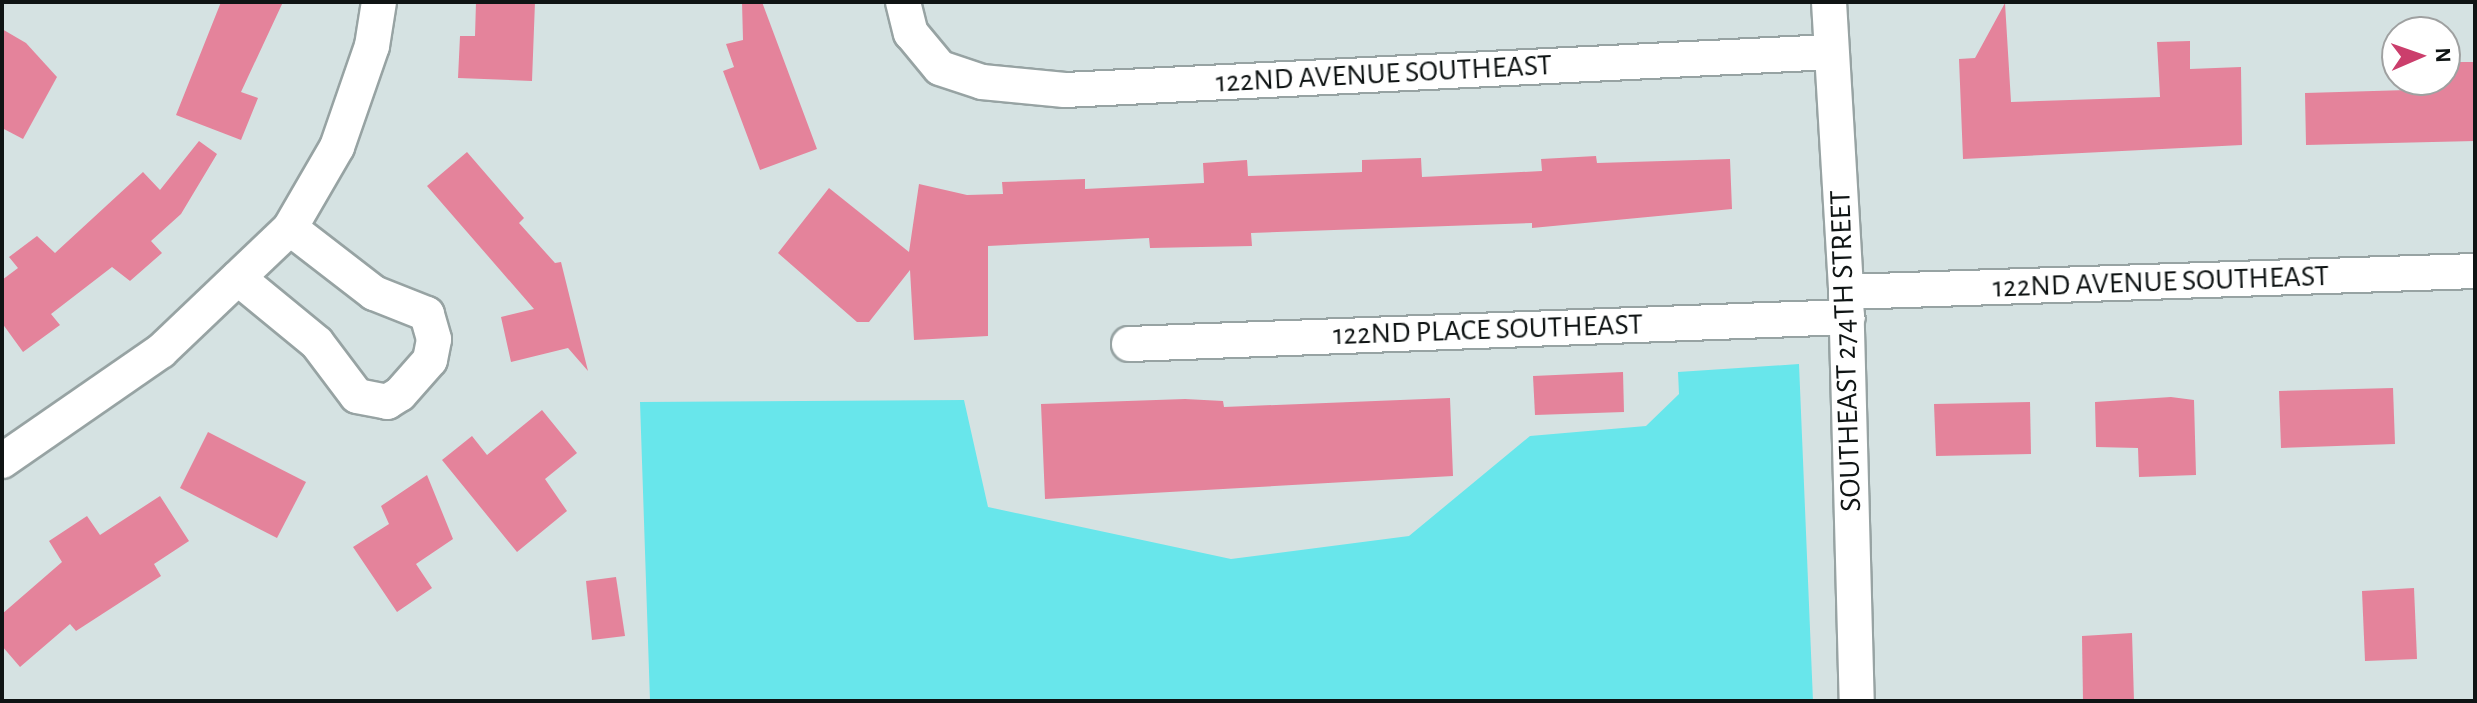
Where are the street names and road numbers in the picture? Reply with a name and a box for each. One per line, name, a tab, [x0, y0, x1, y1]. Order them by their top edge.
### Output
street label: 122ND AVENUE SOUTHEAST	[1215, 47, 1553, 101]
street label: SOUTHEAST 274TH STREET	[1822, 190, 1870, 512]
street label: 122ND AVENUE SOUTHEAST	[1992, 258, 2330, 306]
street label: 122ND PLACE SOUTHEAST	[1333, 307, 1643, 353]

